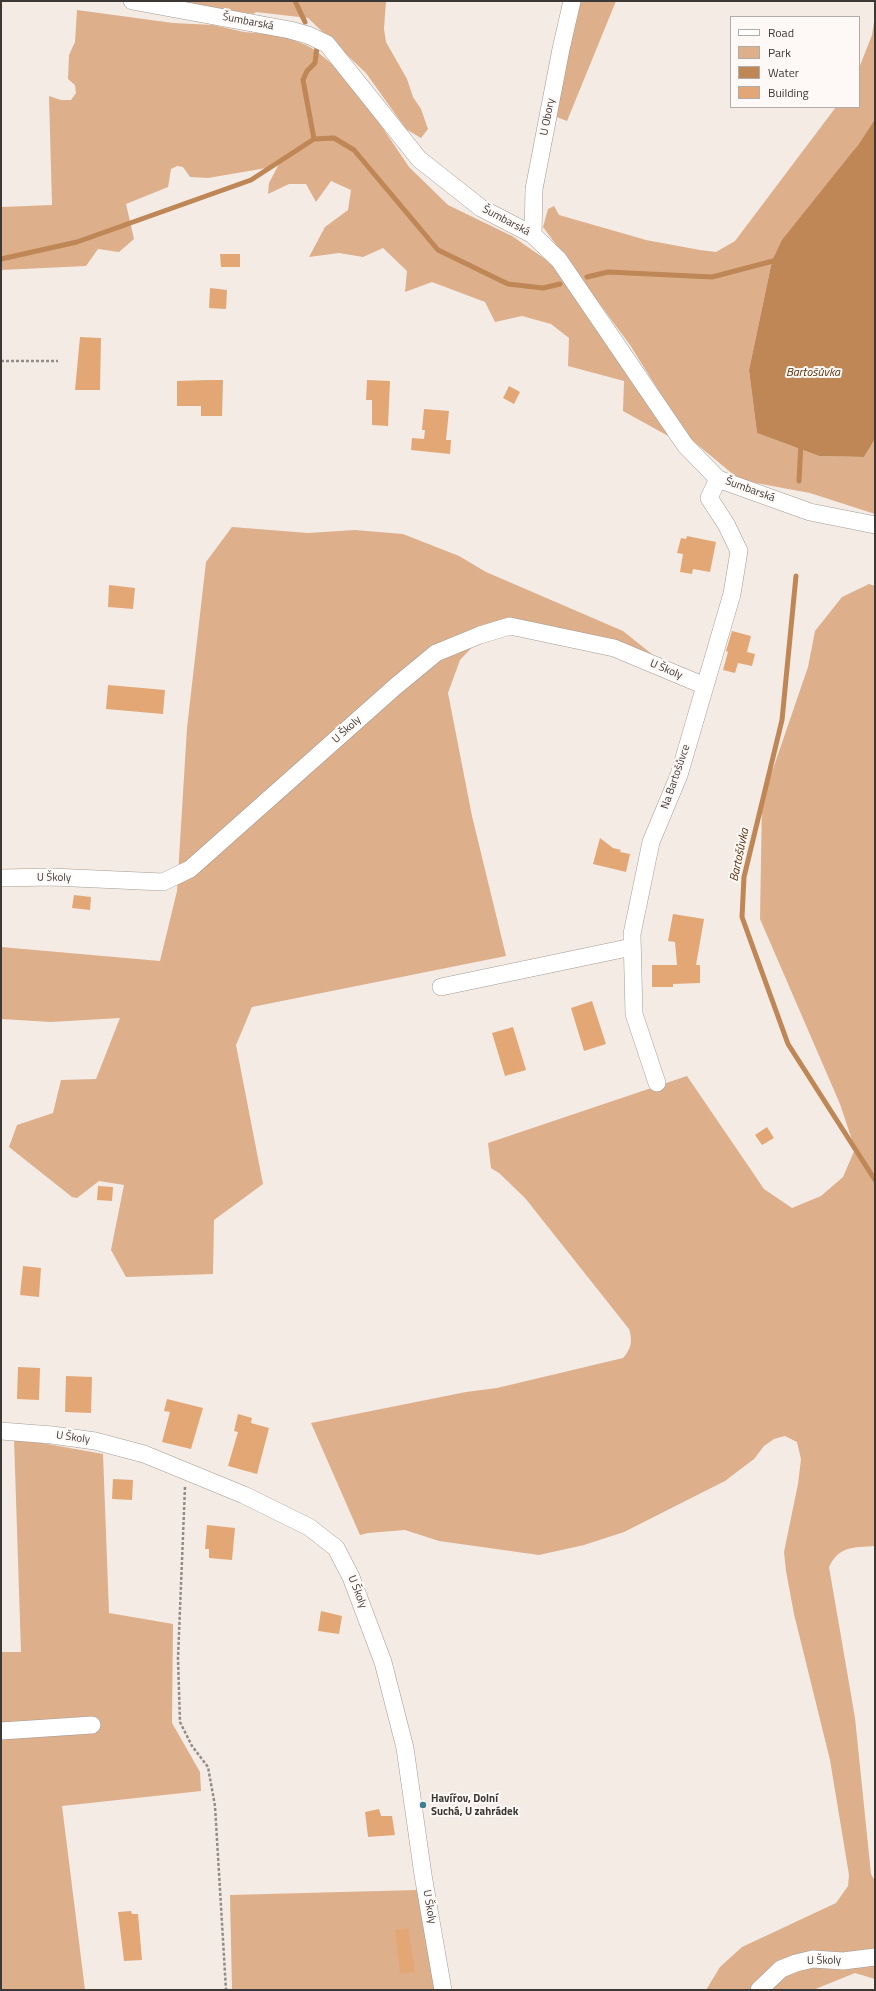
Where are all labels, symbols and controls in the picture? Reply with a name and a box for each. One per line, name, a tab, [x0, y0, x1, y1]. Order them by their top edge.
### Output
street label: Šumbarská	[221, 11, 275, 33]
legend	[730, 16, 860, 108]
text: Road	[768, 23, 794, 42]
text: Park	[768, 43, 791, 62]
text: Water	[768, 63, 799, 82]
text: Building	[768, 83, 809, 102]
street label: U Obory	[538, 97, 558, 137]
street label: Šumbarská	[480, 203, 532, 239]
water label: Bartošůvka	[786, 366, 840, 380]
street label: Šumbarská	[723, 475, 777, 505]
street label: U Školy	[648, 657, 684, 683]
street label: U Školy	[330, 714, 364, 746]
street label: Na Bartošůvce	[659, 743, 693, 811]
water label: Bartošůvka	[727, 827, 753, 883]
street label: U Školy	[37, 871, 71, 885]
street label: U Školy	[55, 1429, 91, 1447]
street label: U Školy	[345, 1574, 369, 1610]
place label: Havířov, Dolní Suchá, U zahrádek	[431, 1792, 518, 1818]
marker: Havířov, Dolní Suchá, U zahrádek	[418, 1800, 428, 1810]
street label: U Školy	[420, 1889, 438, 1925]
street label: U Školy	[807, 1954, 841, 1968]

